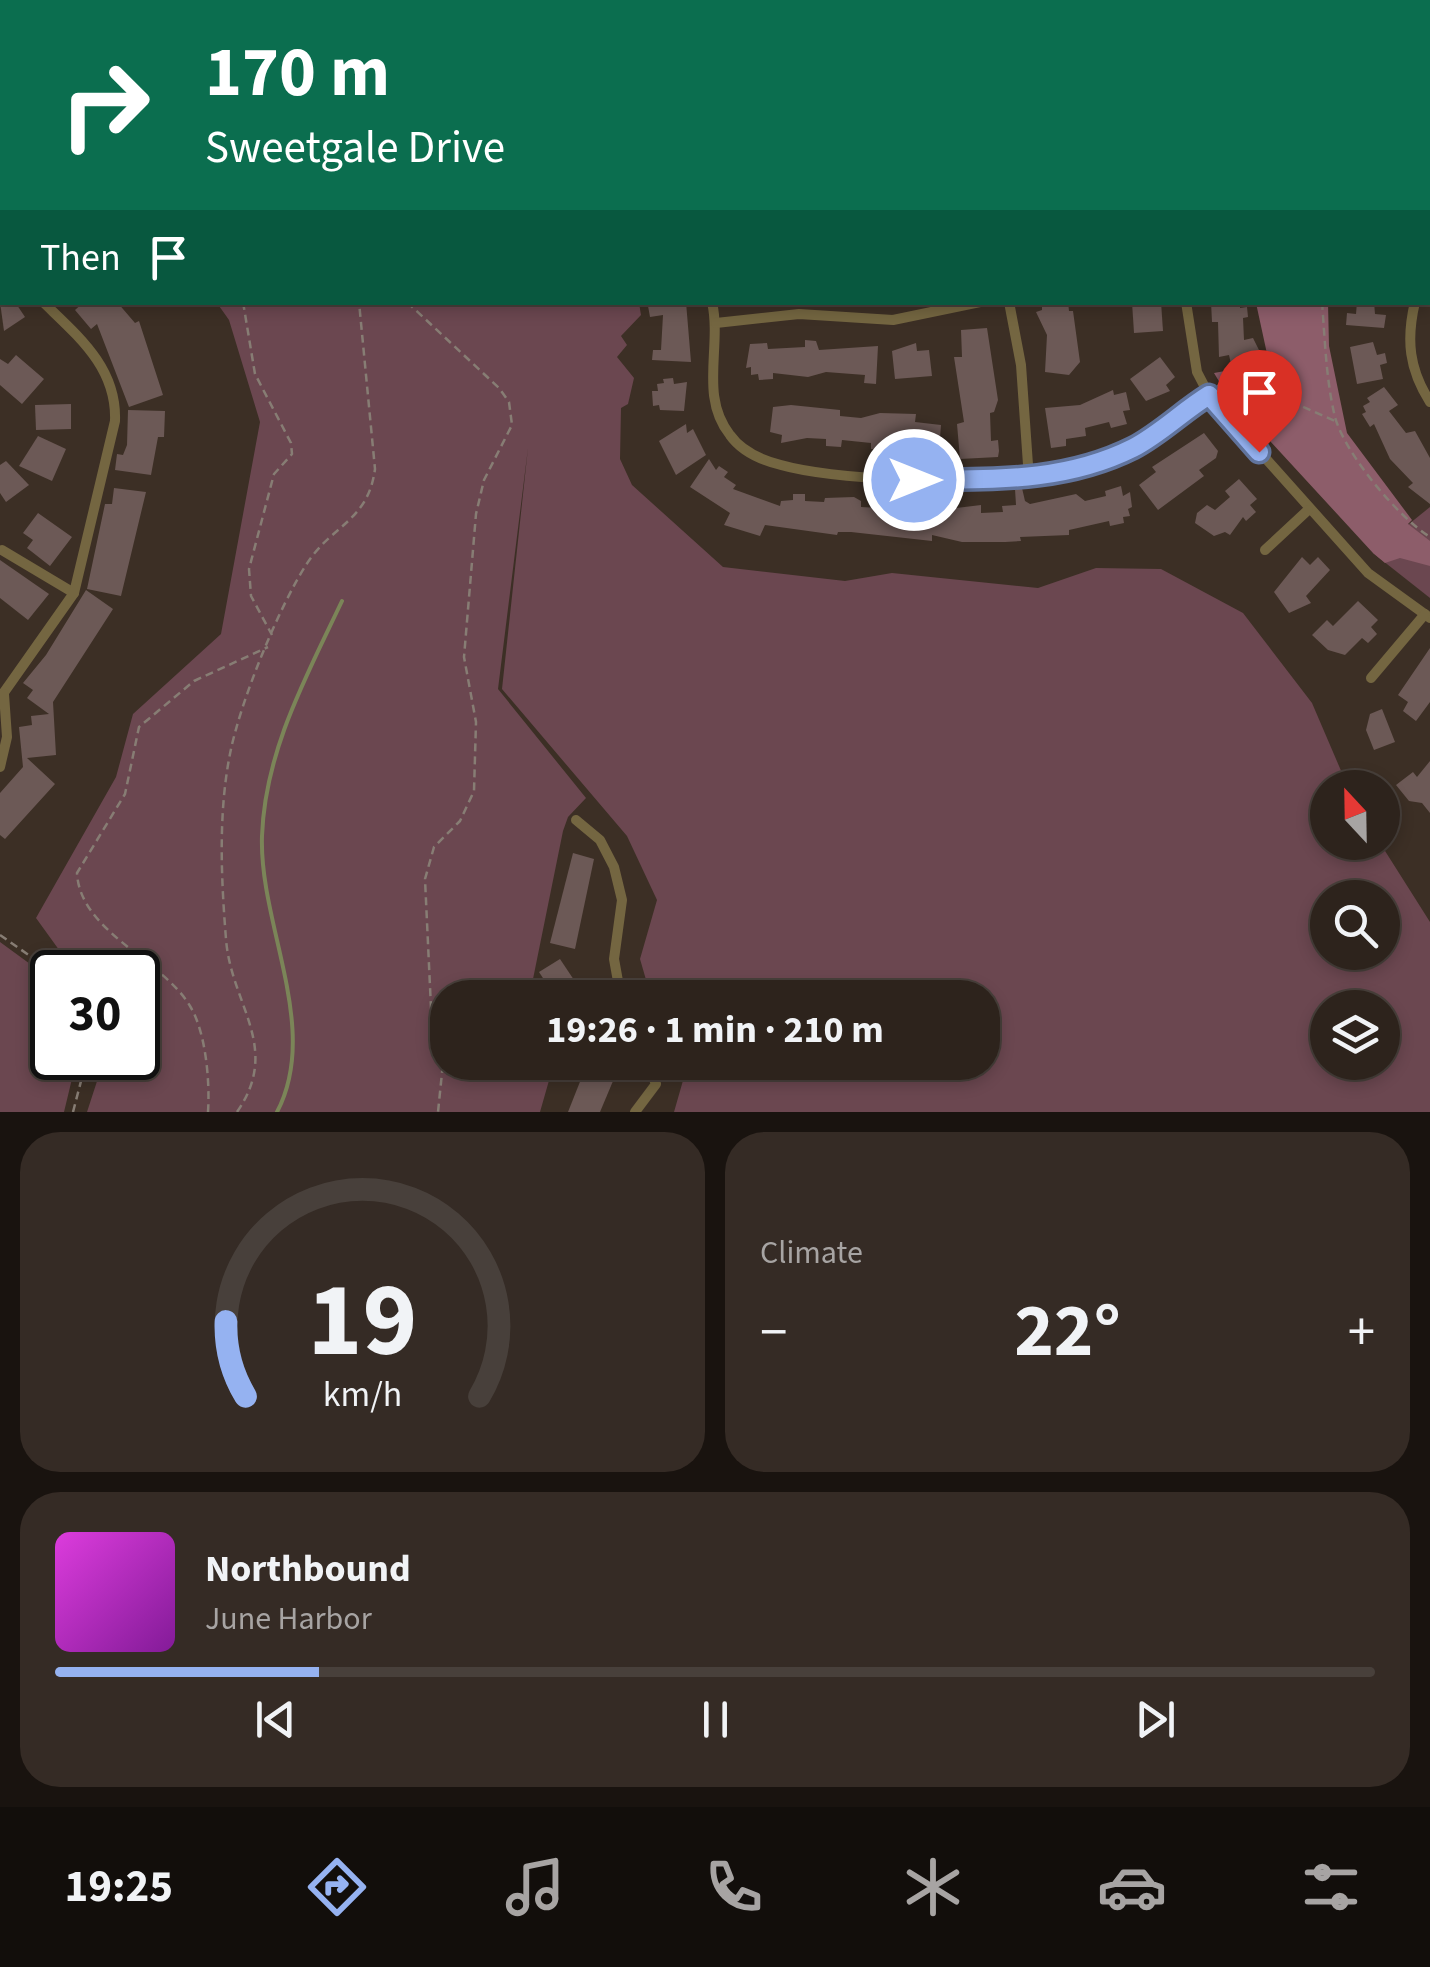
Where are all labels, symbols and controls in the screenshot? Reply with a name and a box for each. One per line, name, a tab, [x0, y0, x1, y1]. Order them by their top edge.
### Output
text: 170 m	[205, 23, 390, 123]
icon: right	[40, 40, 170, 170]
text: Sweetgale Drive	[205, 116, 505, 180]
icon: arrive	[141, 230, 196, 285]
text: Then	[40, 231, 121, 285]
pin	[1217, 350, 1302, 453]
icon: arrive	[1232, 365, 1287, 420]
position arrow	[862, 428, 966, 532]
north arrow	[1310, 770, 1400, 860]
map controls	[1310, 770, 1400, 1080]
button: search	[1310, 880, 1400, 970]
speed limit sign: 30	[30, 950, 160, 1080]
button: layers	[1310, 990, 1400, 1080]
text: 19:26 · 1 min · 210 m	[546, 1003, 884, 1057]
text: Climate	[760, 1230, 863, 1276]
text: 19	[308, 1248, 417, 1396]
text: 22°	[1014, 1278, 1121, 1385]
text: −	[760, 1294, 787, 1372]
text: +	[1348, 1294, 1375, 1372]
text: km/h	[323, 1369, 402, 1420]
text: Northbound	[205, 1542, 411, 1596]
text: June Harbor	[205, 1596, 372, 1642]
icon: previous	[248, 1692, 303, 1747]
icon: pause	[688, 1692, 743, 1747]
icon: next	[1128, 1692, 1183, 1747]
icon: directions	[302, 1852, 372, 1922]
icon: music	[500, 1852, 570, 1922]
icon: phone	[699, 1852, 769, 1922]
icon: climate	[898, 1852, 968, 1922]
icon: car	[1097, 1852, 1167, 1922]
icon: filters	[1296, 1852, 1366, 1922]
text: 19:25	[64, 1855, 173, 1919]

